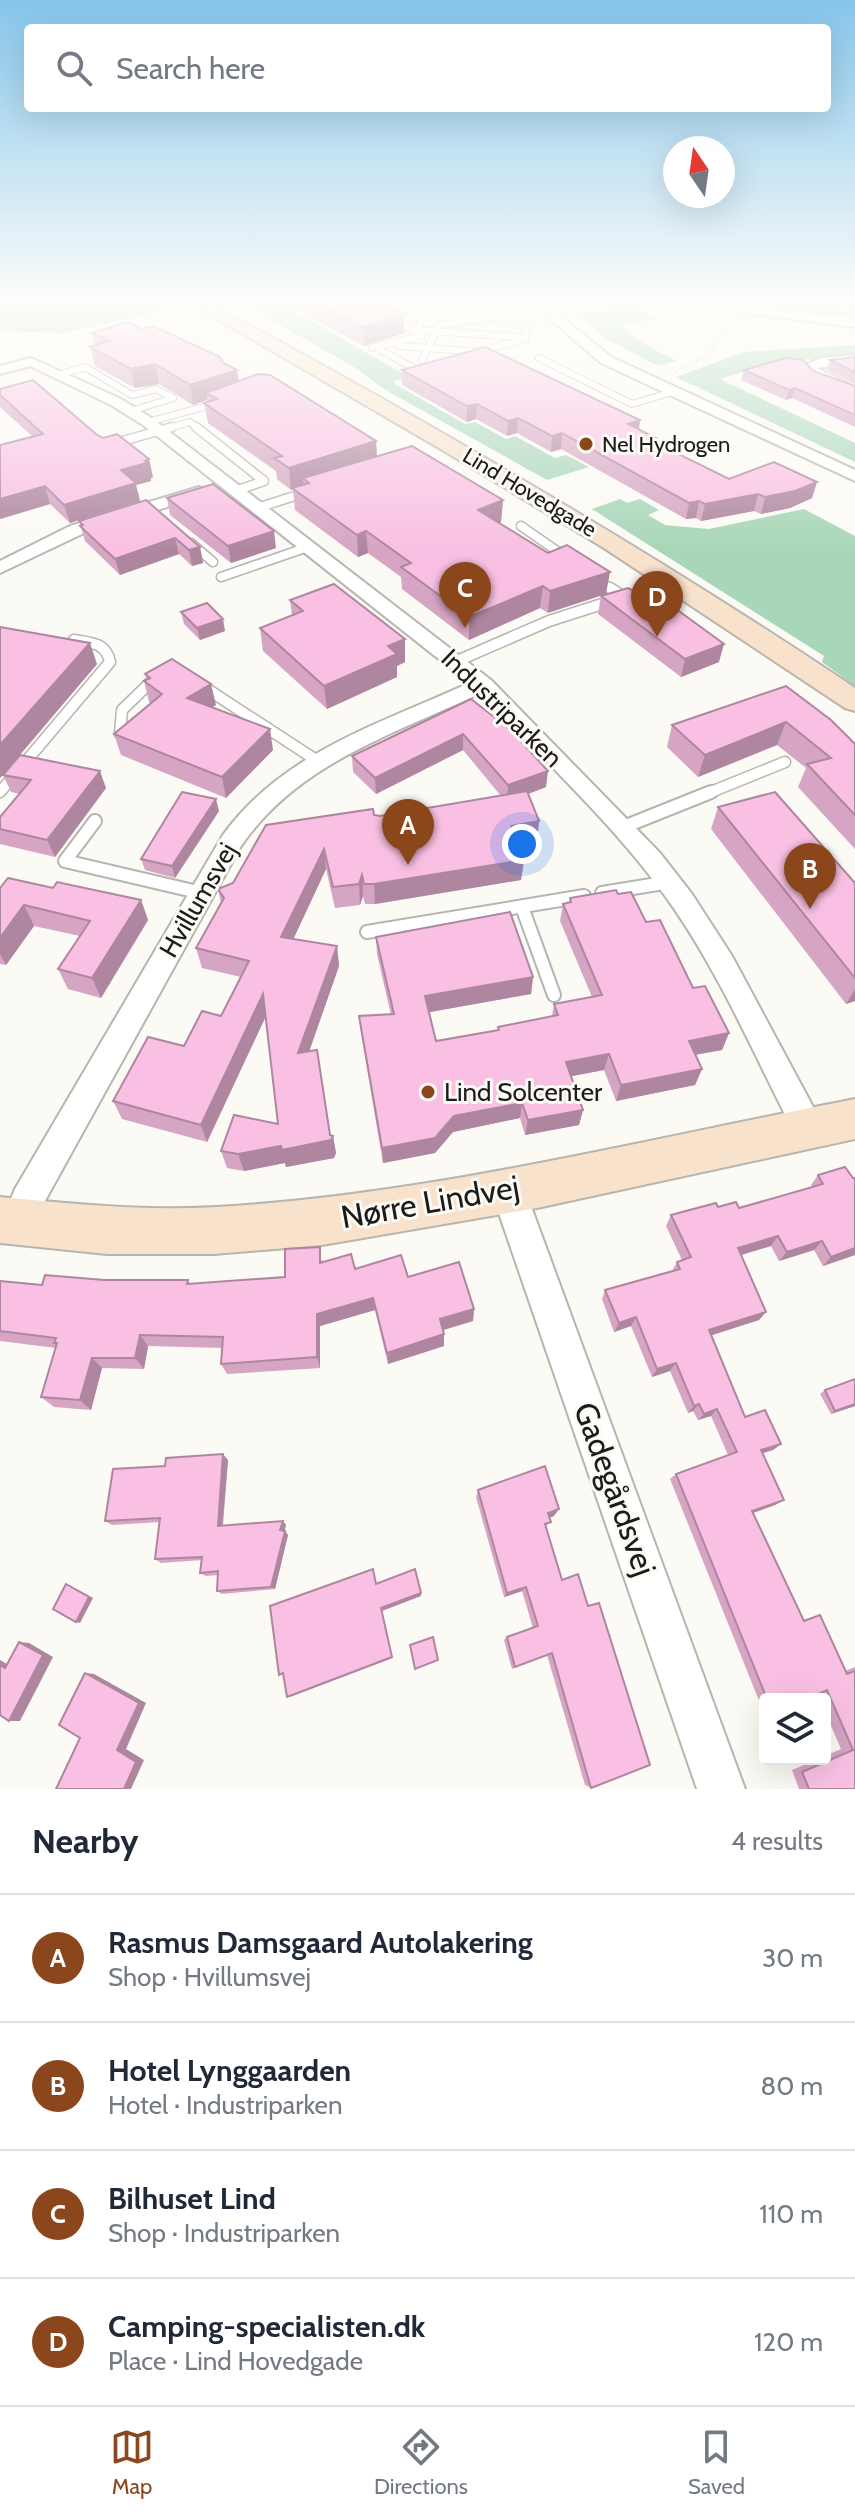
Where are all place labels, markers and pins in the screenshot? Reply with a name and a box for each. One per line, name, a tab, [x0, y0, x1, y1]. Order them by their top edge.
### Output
place label: Nel Hydrogen	[602, 431, 730, 458]
marker: Nel Hydrogen	[577, 435, 595, 453]
pin: C	[439, 562, 491, 628]
pin: D	[631, 571, 683, 637]
pin: A	[382, 799, 434, 865]
pin: B	[784, 843, 836, 909]
place label: Lind Solcenter	[444, 1076, 603, 1108]
marker: Lind Solcenter	[419, 1083, 437, 1101]

